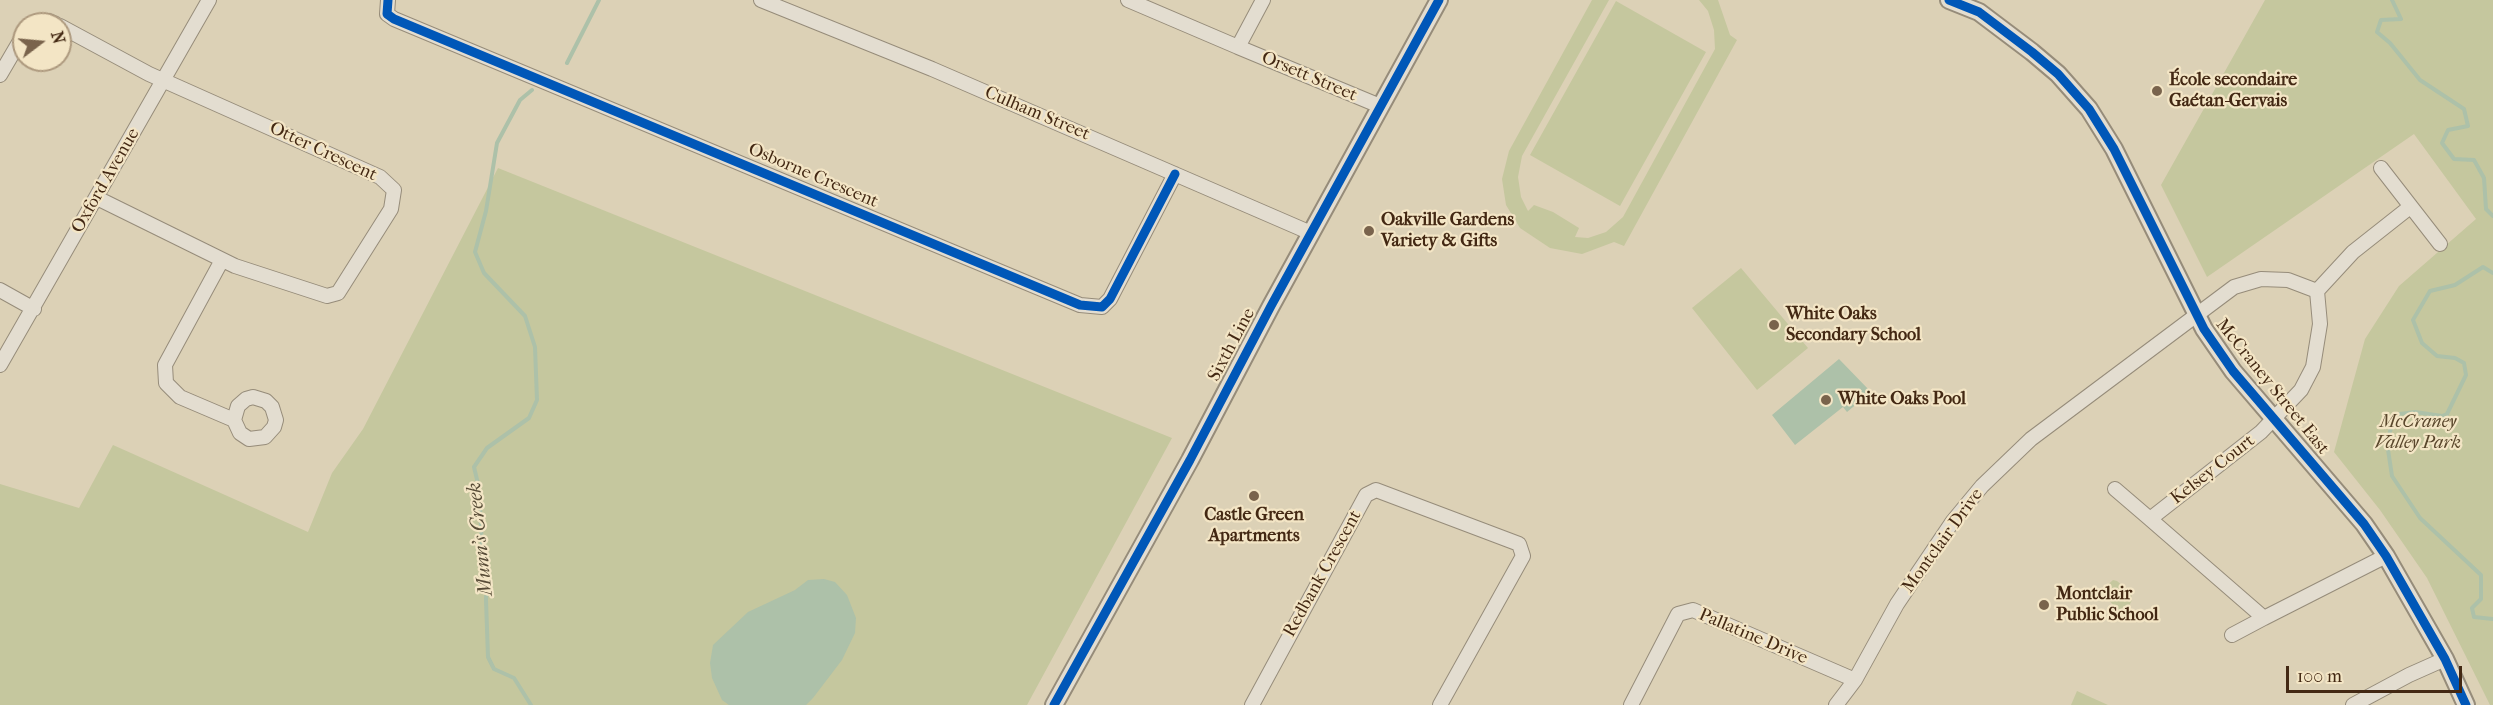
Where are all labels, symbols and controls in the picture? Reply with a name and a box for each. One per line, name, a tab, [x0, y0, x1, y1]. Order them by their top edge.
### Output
north arrow	[12, 12, 72, 72]
text: N	[47, 29, 69, 46]
street label: Orsett Street	[1258, 47, 1360, 107]
place label: École secondaire Gaétan-Gervais	[2169, 70, 2297, 112]
street label: Culham Street	[981, 82, 1093, 146]
marker: École secondaire Gaétan-Gervais	[2150, 84, 2164, 98]
street label: Otter Crescent	[266, 118, 380, 186]
street label: Oxford Avenue	[67, 125, 145, 237]
street label: Osborne Crescent	[745, 139, 881, 213]
place label: Oakville Gardens Variety & Gifts	[1381, 210, 1514, 252]
marker: Oakville Gardens Variety & Gifts	[1362, 224, 1376, 238]
place label: White Oaks Secondary School	[1786, 304, 1921, 346]
street label: Sixth Line	[1204, 305, 1260, 385]
street label: McCraney Street East	[2211, 315, 2333, 459]
marker: White Oaks Secondary School	[1767, 318, 1781, 332]
place label: White Oaks Pool	[1838, 389, 1966, 411]
marker: White Oaks Pool	[1819, 393, 1833, 407]
park label: McCraney Valley Park	[2375, 412, 2461, 454]
street label: Kelsey Court	[2167, 430, 2259, 510]
water label: Munn's Creek	[463, 481, 499, 597]
street label: Montclair Drive	[1898, 485, 1988, 597]
marker: Castle Green Apartments	[1247, 489, 1261, 503]
place label: Castle Green Apartments	[1204, 505, 1304, 548]
street label: Redbank Crescent	[1279, 507, 1367, 641]
place label: Montclair Public School	[2056, 584, 2158, 626]
marker: Montclair Public School	[2037, 598, 2051, 612]
street label: Pallatine Drive	[1695, 604, 1811, 670]
scale bar	[2289, 654, 2464, 692]
text: 100 m	[2297, 666, 2342, 687]

